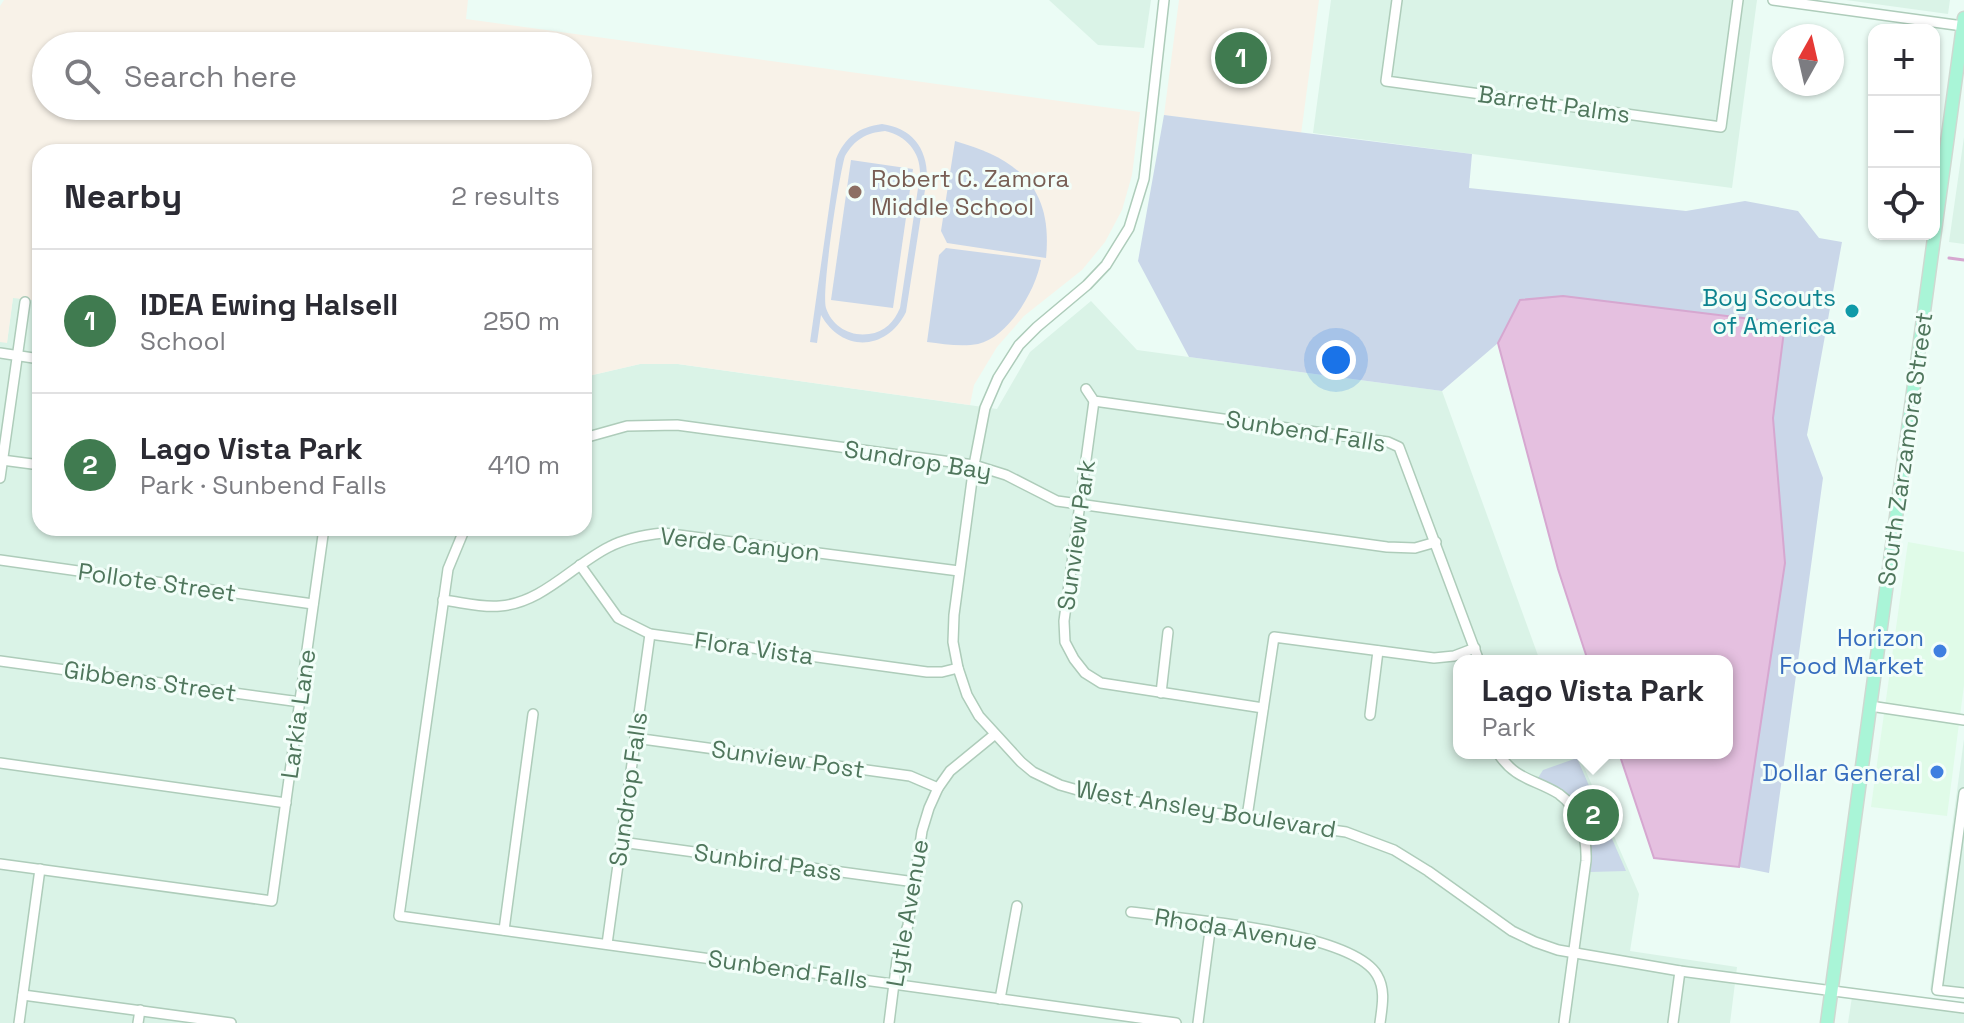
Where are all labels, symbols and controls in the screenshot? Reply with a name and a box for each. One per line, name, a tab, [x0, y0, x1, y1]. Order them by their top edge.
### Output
north arrow	[1772, 24, 1844, 96]
map controls	[1868, 24, 1940, 240]
button: +	[1868, 24, 1940, 96]
pin: 1	[1215, 28, 1267, 88]
search box	[32, 32, 592, 120]
icon: search	[60, 54, 104, 98]
text: Search here	[124, 57, 297, 96]
street label: Barrett Palms	[1476, 78, 1632, 130]
button: −	[1868, 96, 1940, 168]
place label: Robert C. Zamora Middle School	[871, 163, 1070, 222]
button: locate	[1868, 168, 1940, 240]
text: Nearby	[64, 175, 182, 218]
text: 2 results	[451, 179, 560, 213]
marker: Robert C. Zamora Middle School	[846, 183, 864, 201]
place label: Boy Scouts of America	[1702, 282, 1836, 341]
text: IDEA Ewing Halsell	[140, 285, 398, 324]
marker: Boy Scouts of America	[1843, 302, 1861, 320]
text: 1	[84, 304, 96, 338]
text: 250 m	[483, 304, 560, 338]
street label: South Zarzamora Street	[1870, 310, 1940, 588]
text: School	[140, 324, 226, 358]
your location	[1316, 340, 1356, 380]
street label: Sunbend Falls	[1224, 403, 1388, 459]
text: Lago Vista Park	[140, 429, 363, 468]
street label: Sundrop Bay	[842, 433, 994, 487]
text: 2	[82, 448, 98, 482]
text: 410 m	[488, 448, 560, 482]
street label: Sunview Park	[1050, 458, 1102, 612]
text: Park · Sunbend Falls	[140, 468, 387, 502]
street label: Verde Canyon	[659, 520, 821, 568]
street label: Pollote Street	[76, 556, 238, 608]
place label: Horizon Food Market	[1779, 622, 1924, 681]
street label: Flora Vista	[693, 624, 816, 672]
marker: Horizon Food Market	[1931, 642, 1949, 660]
street label: Larkia Lane	[274, 647, 322, 781]
street label: Gibbens Street	[62, 654, 238, 708]
popup	[1453, 655, 1733, 759]
text: Lago Vista Park	[1482, 671, 1704, 710]
street label: Sundrop Falls	[602, 710, 654, 868]
text: Park	[1482, 710, 1536, 744]
street label: Sunview Post	[709, 733, 867, 785]
place label: Dollar General	[1762, 757, 1921, 788]
marker: Dollar General	[1928, 763, 1946, 781]
street label: West Ansley Boulevard	[1074, 773, 1338, 845]
pin: 2	[1567, 785, 1619, 845]
street label: Sunbird Pass	[692, 836, 844, 888]
street label: Lytle Avenue	[879, 837, 935, 989]
street label: Rhoda Avenue	[1152, 901, 1320, 957]
street label: Sunbend Falls	[706, 942, 870, 996]

